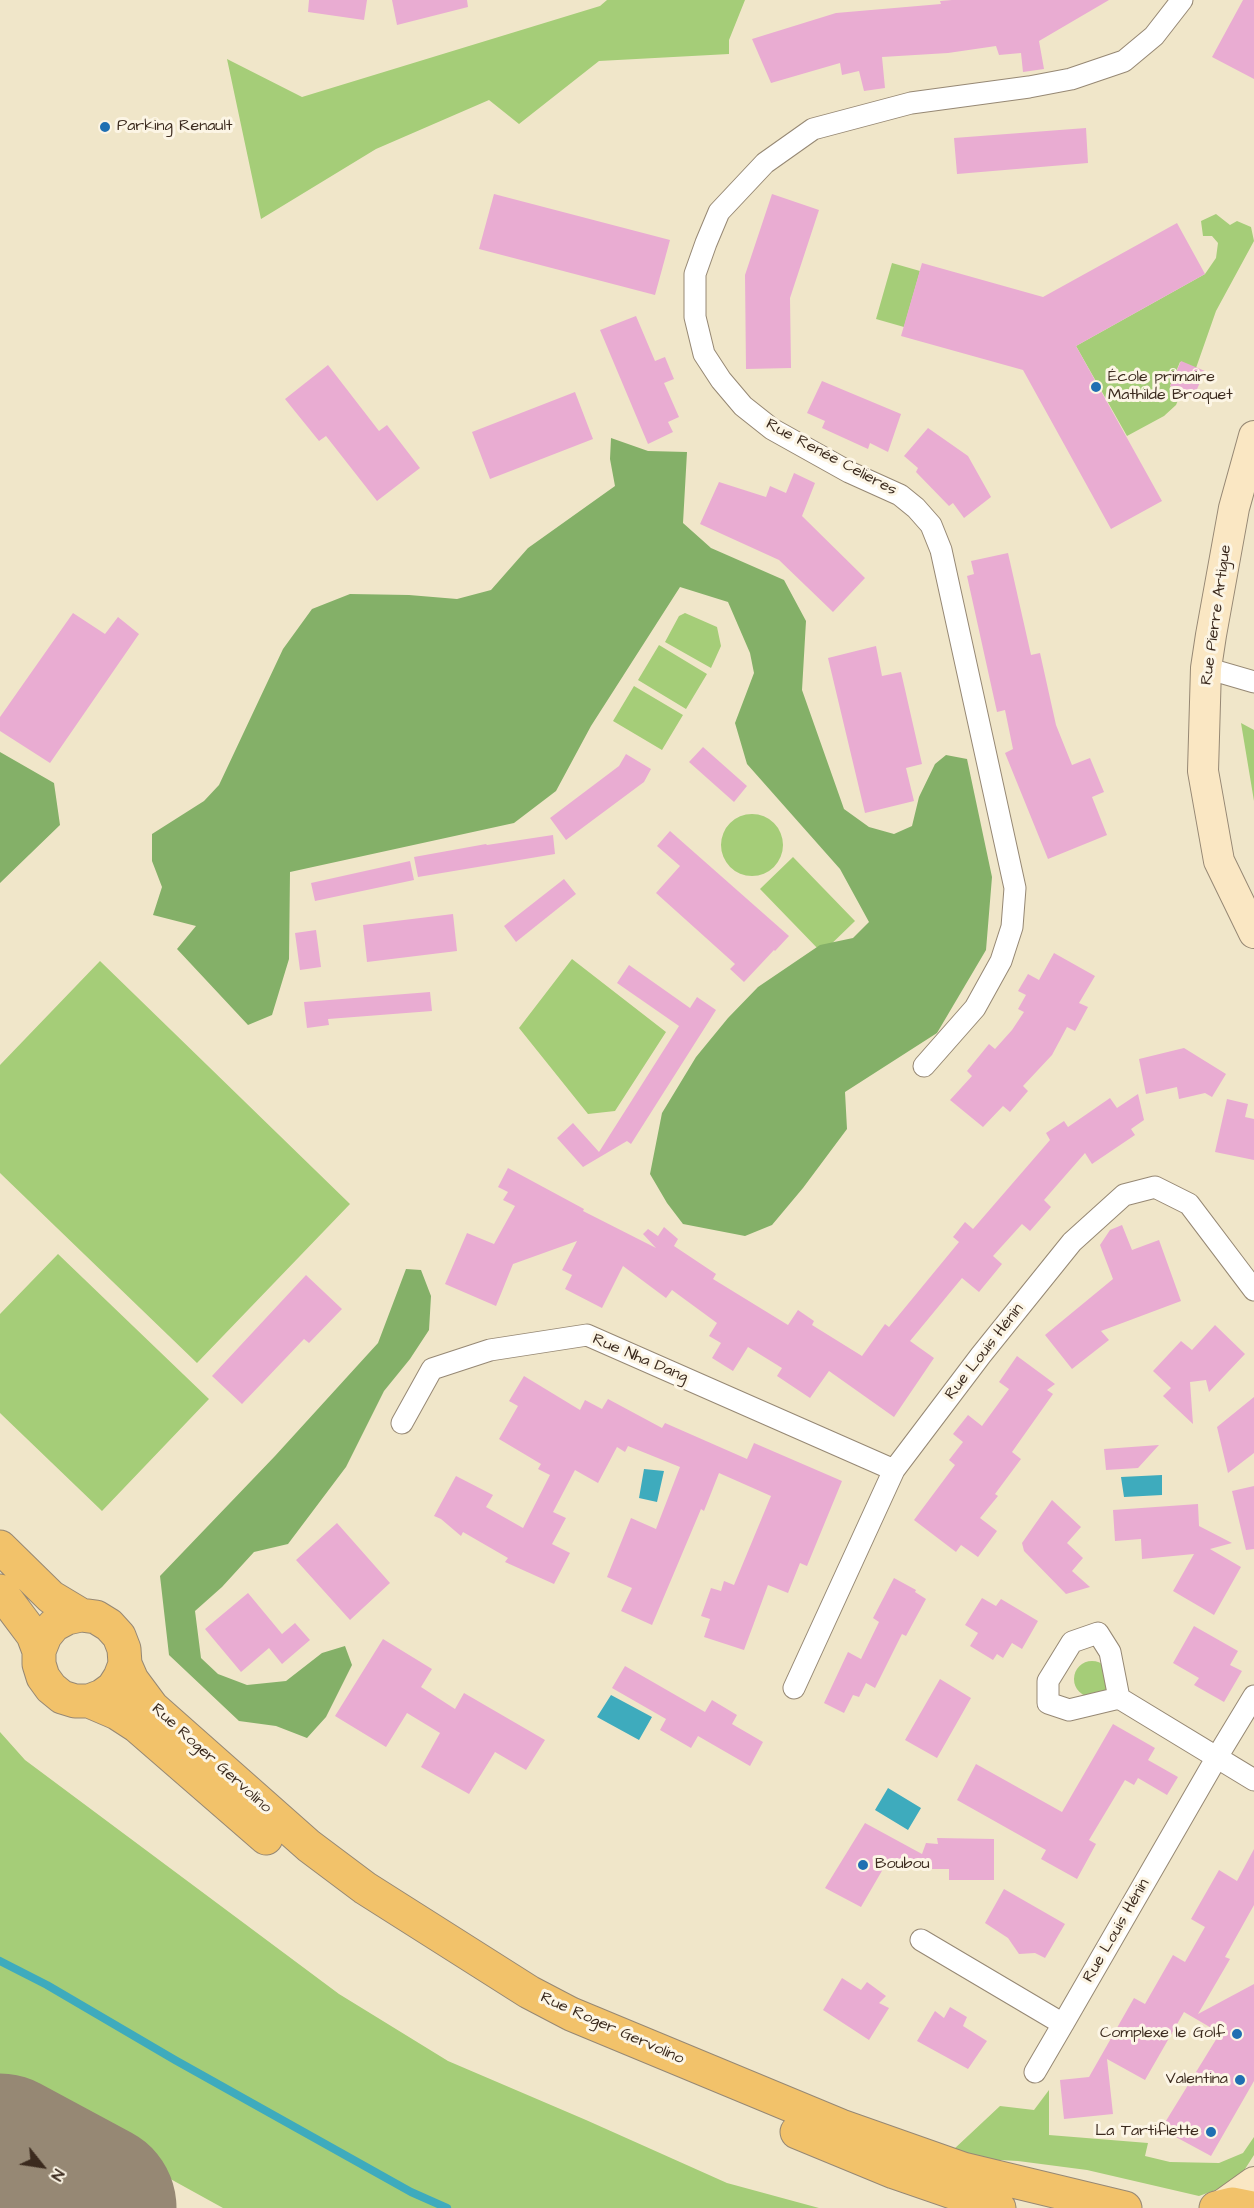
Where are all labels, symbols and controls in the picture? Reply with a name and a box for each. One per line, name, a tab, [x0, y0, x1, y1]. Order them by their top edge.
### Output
place label: Parking Renault	[117, 117, 232, 137]
marker: Parking Renault	[98, 120, 112, 134]
place label: École primaire Mathilde Broquet	[1108, 368, 1233, 406]
marker: École primaire Mathilde Broquet	[1089, 380, 1103, 394]
street label: Rue Renée Celieres	[762, 415, 900, 501]
street label: Rue Pierre Artigue	[1198, 544, 1236, 686]
street label: Rue Louis Hénin	[942, 1300, 1028, 1404]
street label: Rue Nha Dang	[589, 1330, 691, 1388]
street label: Rue Roger Gervolino	[147, 1700, 275, 1818]
place label: Boubou	[875, 1855, 930, 1875]
marker: Boubou	[856, 1858, 870, 1872]
street label: Rue Louis Hénin	[1080, 1876, 1154, 1986]
street label: Rue Roger Gervolino	[537, 1989, 687, 2069]
place label: Complexe le Golf	[1100, 2024, 1225, 2044]
marker: Complexe le Golf	[1230, 2027, 1244, 2041]
place label: Valentina	[1166, 2070, 1228, 2090]
marker: Valentina	[1233, 2073, 1247, 2087]
place label: La Tartiflette	[1095, 2122, 1199, 2142]
marker: La Tartiflette	[1204, 2125, 1218, 2139]
north arrow	[12, 2136, 72, 2196]
text: N	[46, 2165, 70, 2185]

